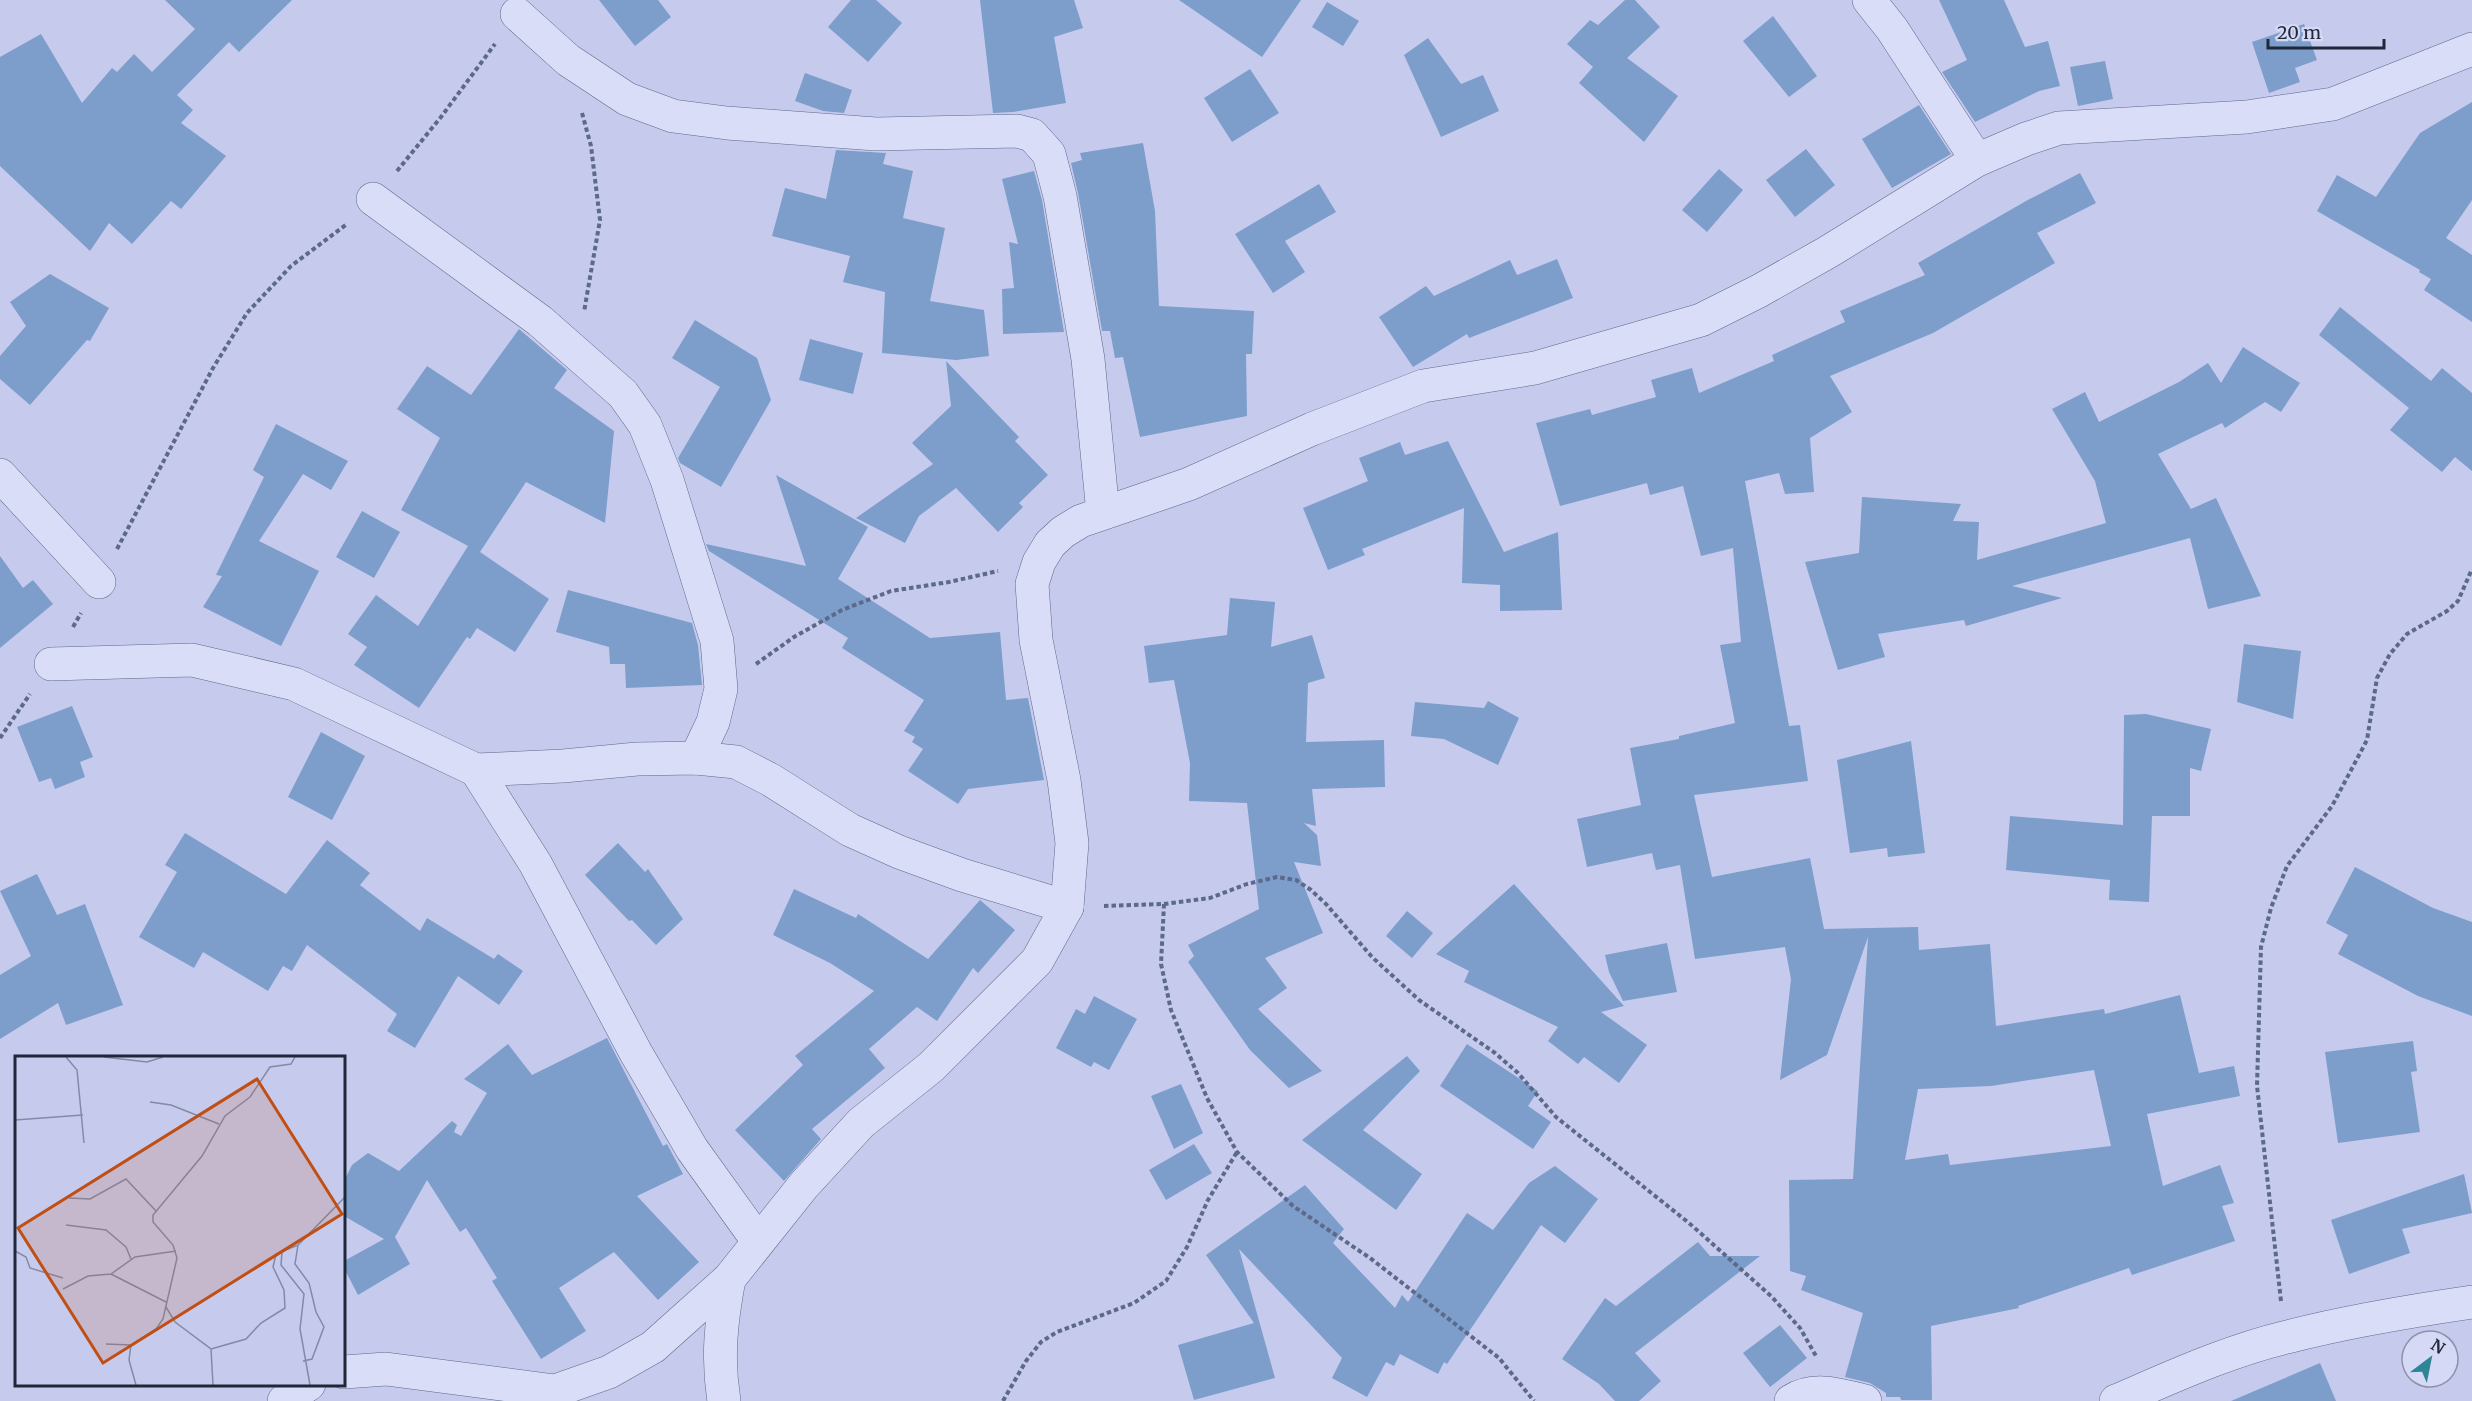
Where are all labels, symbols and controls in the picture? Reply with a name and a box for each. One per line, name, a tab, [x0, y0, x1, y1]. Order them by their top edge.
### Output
scale bar	[2268, 12, 2384, 50]
text: 20 m	[2277, 21, 2321, 44]
inset map	[15, 1056, 345, 1386]
north arrow	[2400, 1329, 2460, 1389]
text: N	[2427, 1334, 2449, 1358]

